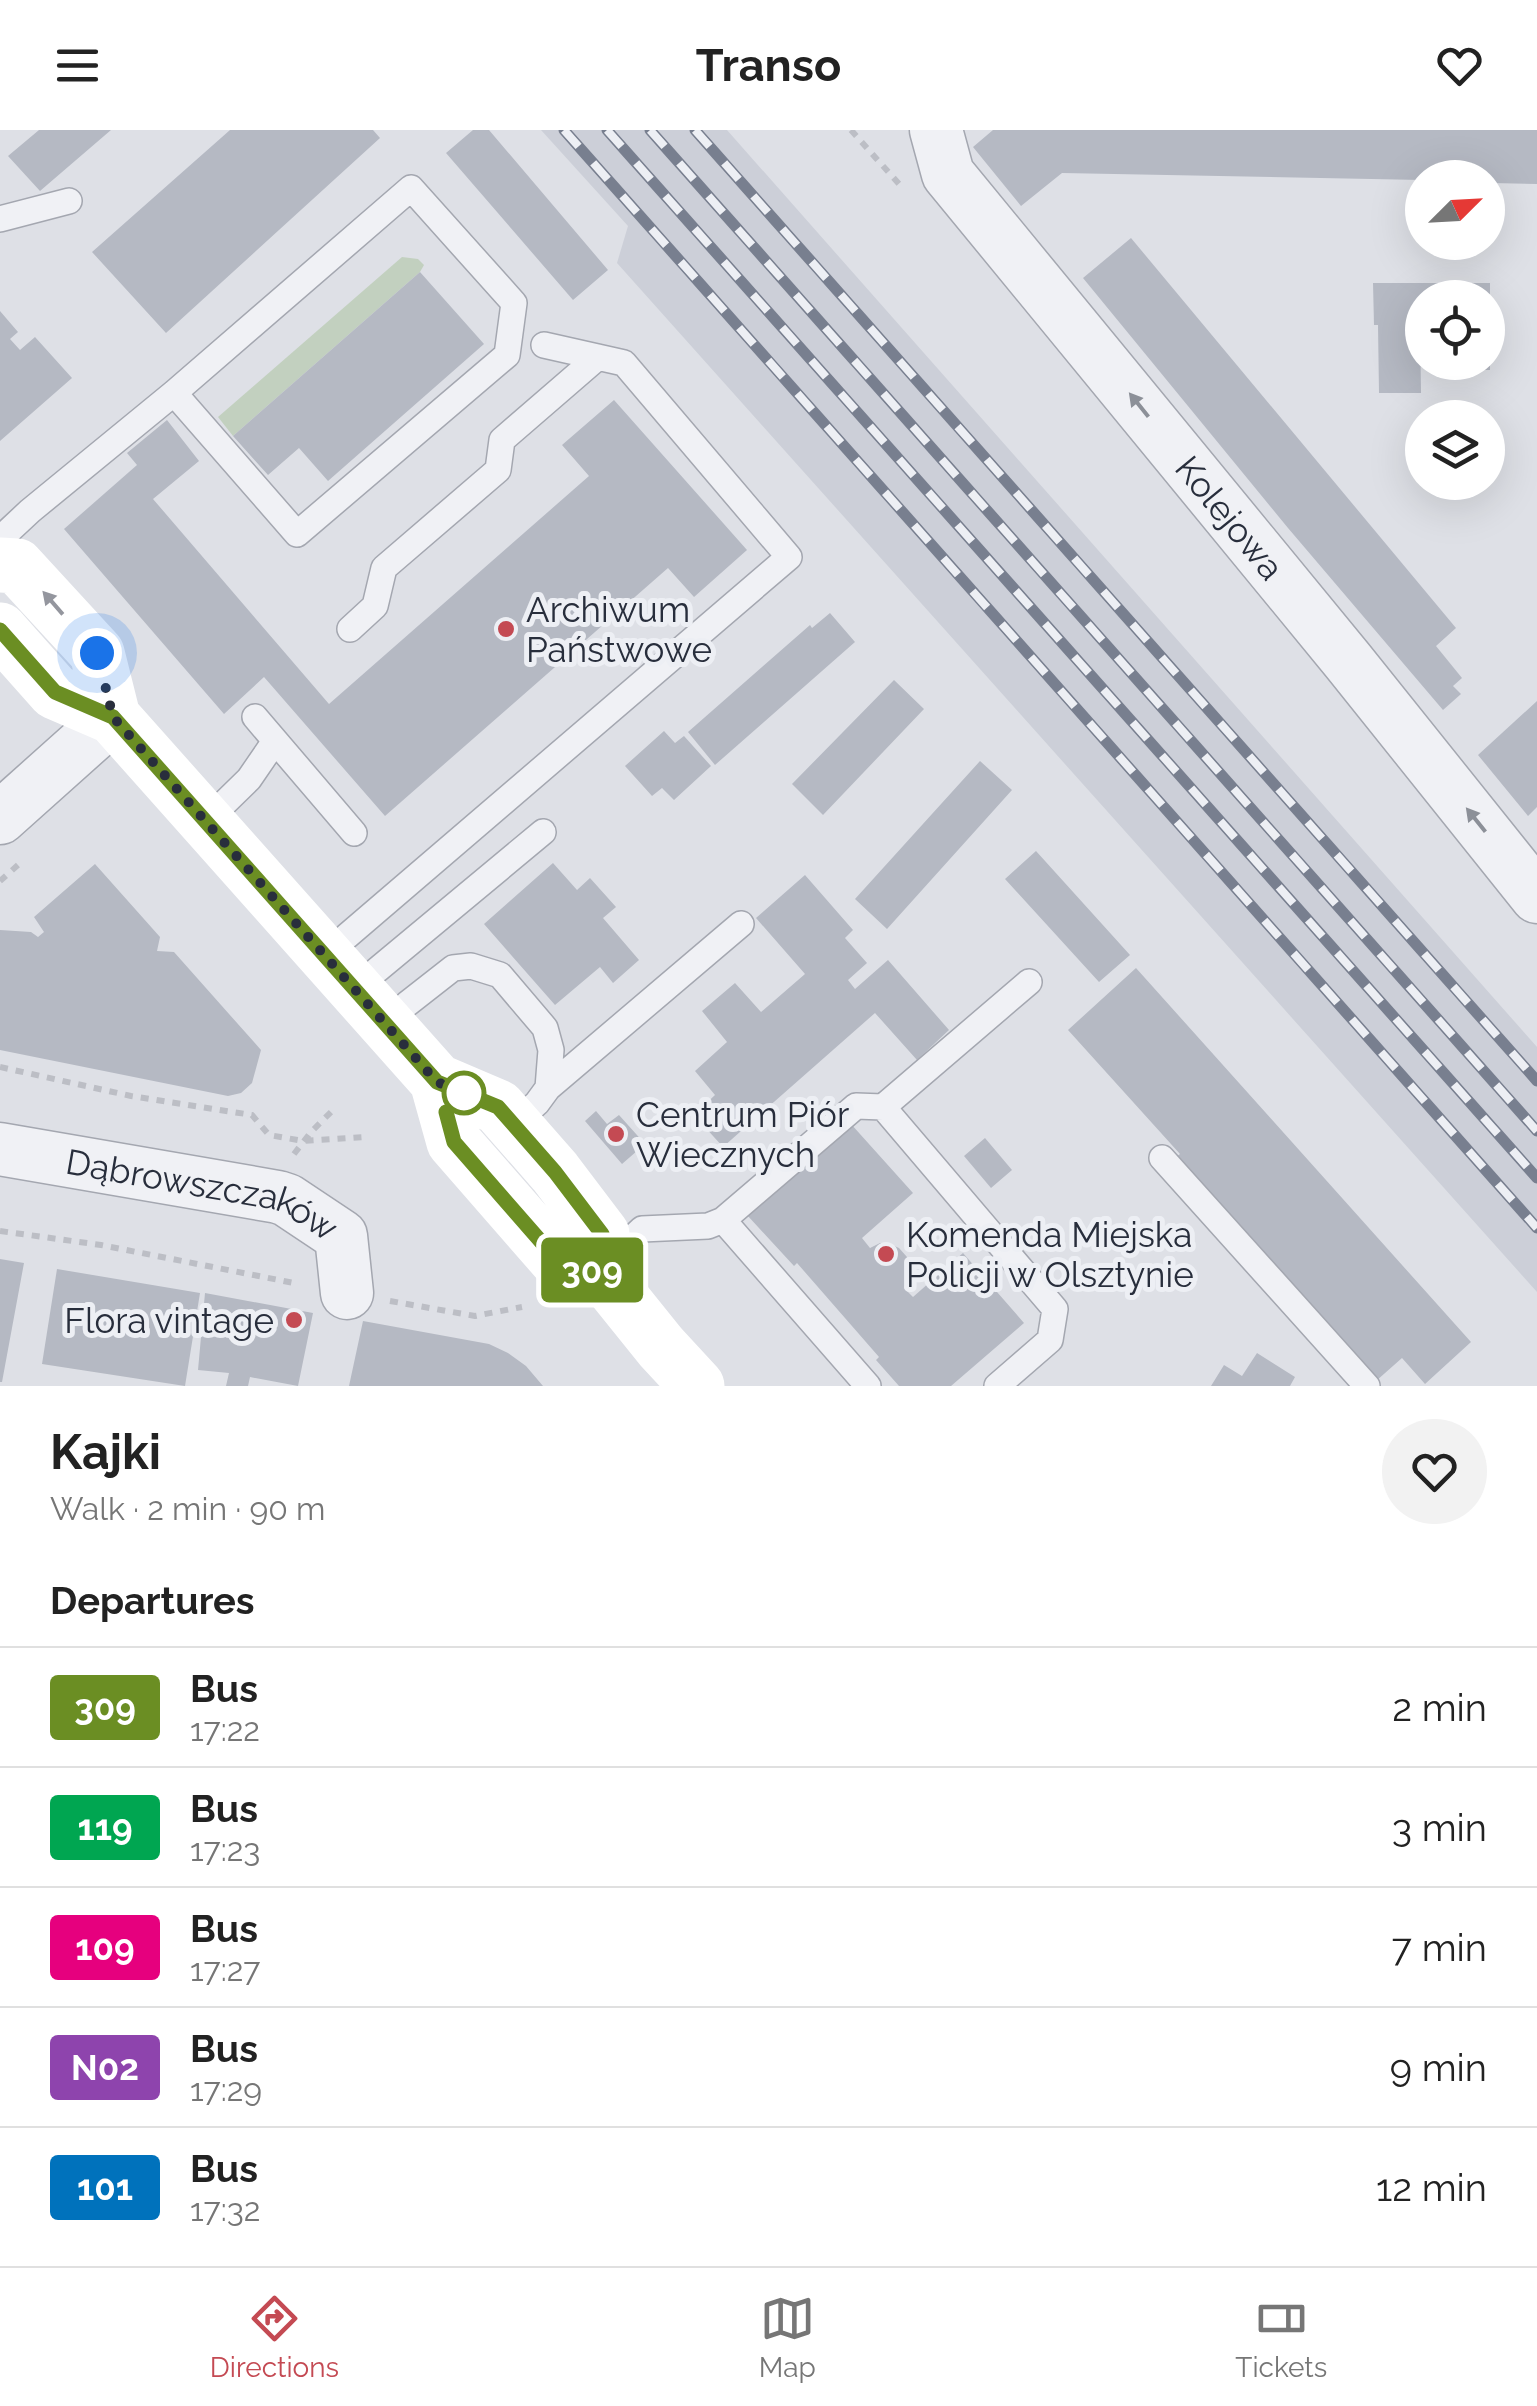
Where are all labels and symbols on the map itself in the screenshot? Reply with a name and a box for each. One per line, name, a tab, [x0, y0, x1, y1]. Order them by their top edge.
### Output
north arrow	[1405, 160, 1505, 260]
one-way arrow	[1129, 393, 1150, 418]
street label: Kolejowa	[1167, 447, 1293, 587]
place label: Archiwum Państwowe	[526, 589, 712, 670]
one-way arrow	[42, 591, 64, 616]
marker: Archiwum Państwowe	[495, 618, 517, 640]
your location	[72, 628, 122, 678]
one-way arrow	[1466, 808, 1487, 833]
unlabelled marker	[443, 1072, 485, 1114]
place label: Centrum Piór Wiecznych	[636, 1094, 849, 1175]
marker: Centrum Piór Wiecznych	[605, 1123, 627, 1145]
street label: Dąbrowszczaków	[63, 1140, 346, 1249]
place label: Komenda Miejska Policji w Olsztynie	[906, 1214, 1194, 1295]
line badge: 309	[534, 1238, 650, 1302]
marker: Komenda Miejska Policji w Olsztynie	[875, 1243, 897, 1265]
place label: Flora vintage	[64, 1300, 274, 1341]
marker: Flora vintage	[283, 1309, 305, 1331]

